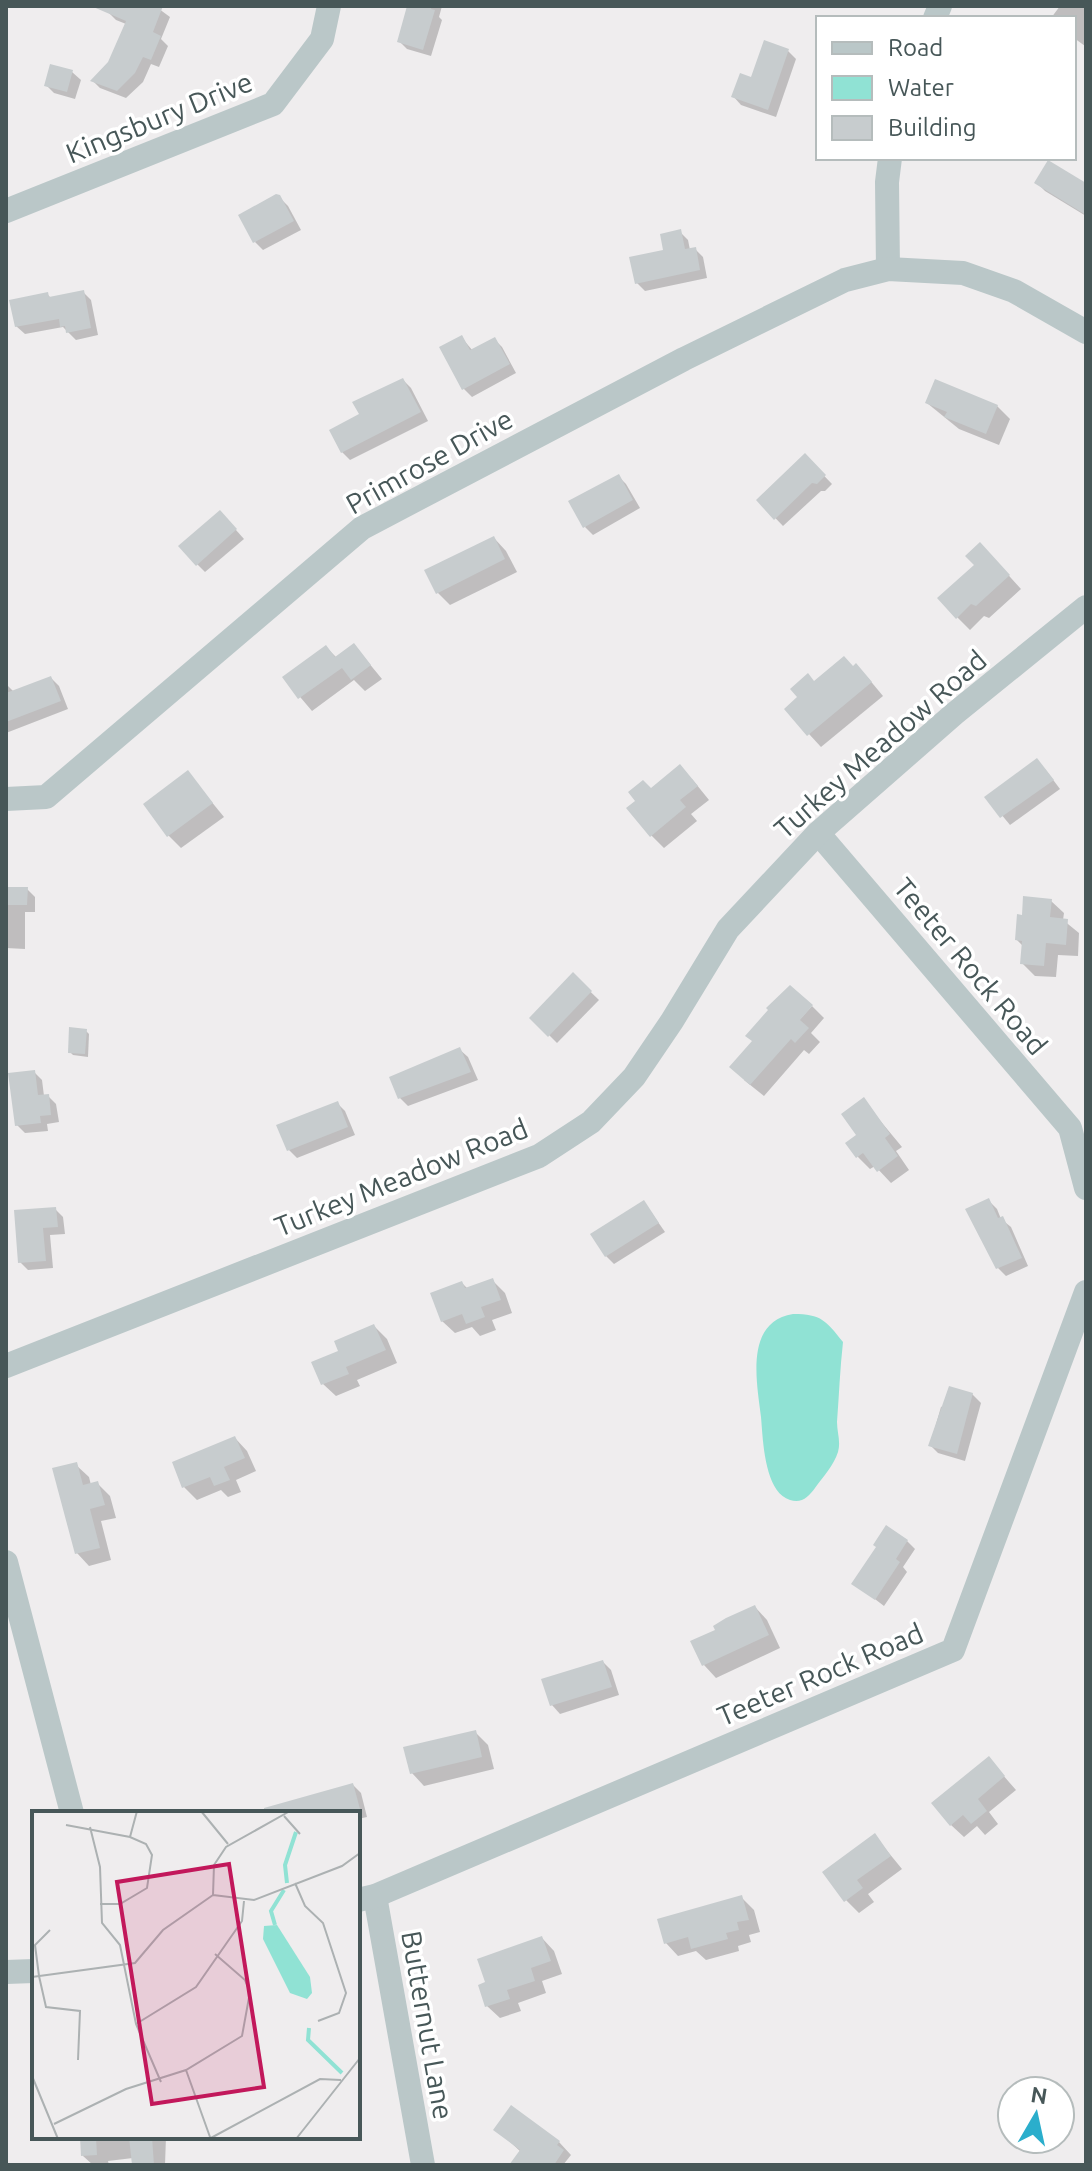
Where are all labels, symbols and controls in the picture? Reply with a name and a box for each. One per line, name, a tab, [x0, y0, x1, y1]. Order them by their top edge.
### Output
legend	[816, 16, 1076, 160]
text: Road	[888, 34, 943, 61]
street label: Kingsbury Drive	[61, 65, 257, 169]
text: Water	[888, 74, 954, 101]
text: Building	[888, 114, 976, 141]
street label: Primrose Drive	[340, 402, 518, 520]
street label: Turkey Meadow Road	[768, 644, 992, 844]
street label: Teeter Rock Road	[888, 872, 1054, 1060]
street label: Turkey Meadow Road	[270, 1112, 532, 1242]
street label: Teeter Rock Road	[712, 1617, 928, 1731]
inset map	[32, 1811, 360, 2139]
street label: Butternut Lane	[396, 1928, 460, 2122]
north arrow	[996, 2075, 1076, 2155]
text: N	[1029, 2081, 1049, 2108]

